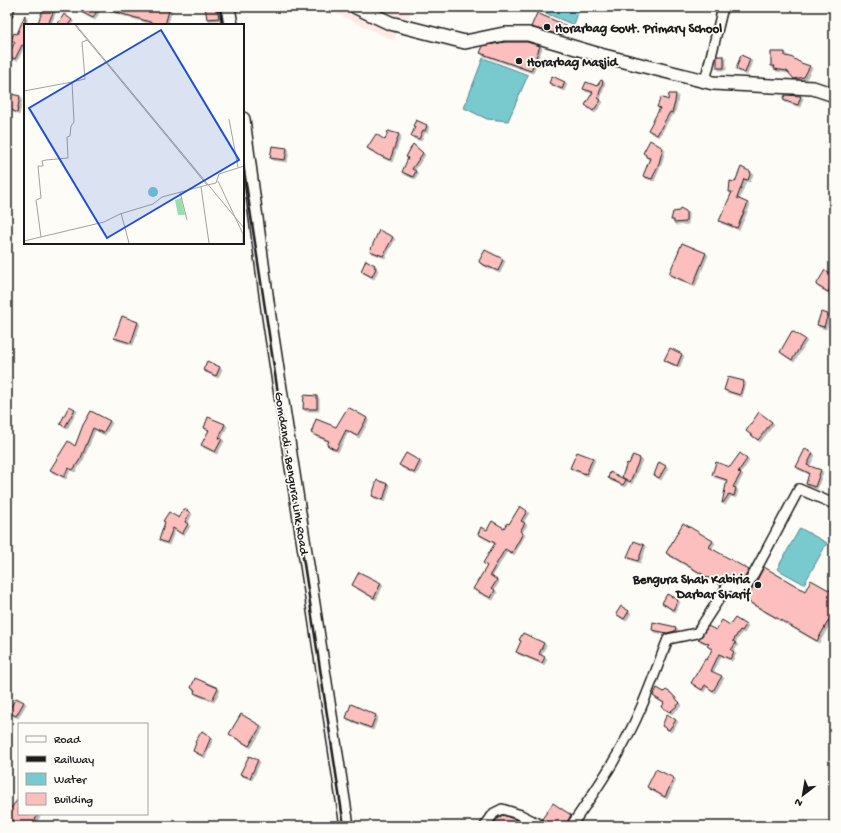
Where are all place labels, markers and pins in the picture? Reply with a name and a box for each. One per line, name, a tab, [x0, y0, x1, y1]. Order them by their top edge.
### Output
marker: Horarbag Govt. Primary School	[542, 22, 552, 32]
place label: Horarbag Govt. Primary School	[555, 22, 722, 37]
marker: Horarbag Masjid	[514, 56, 524, 66]
place label: Horarbag Masjid	[527, 56, 619, 71]
place label: Bengura Shah Kabiria Darbar Sharif	[632, 573, 752, 603]
marker: Bengura Shah Kabiria Darbar Sharif	[753, 580, 763, 590]

